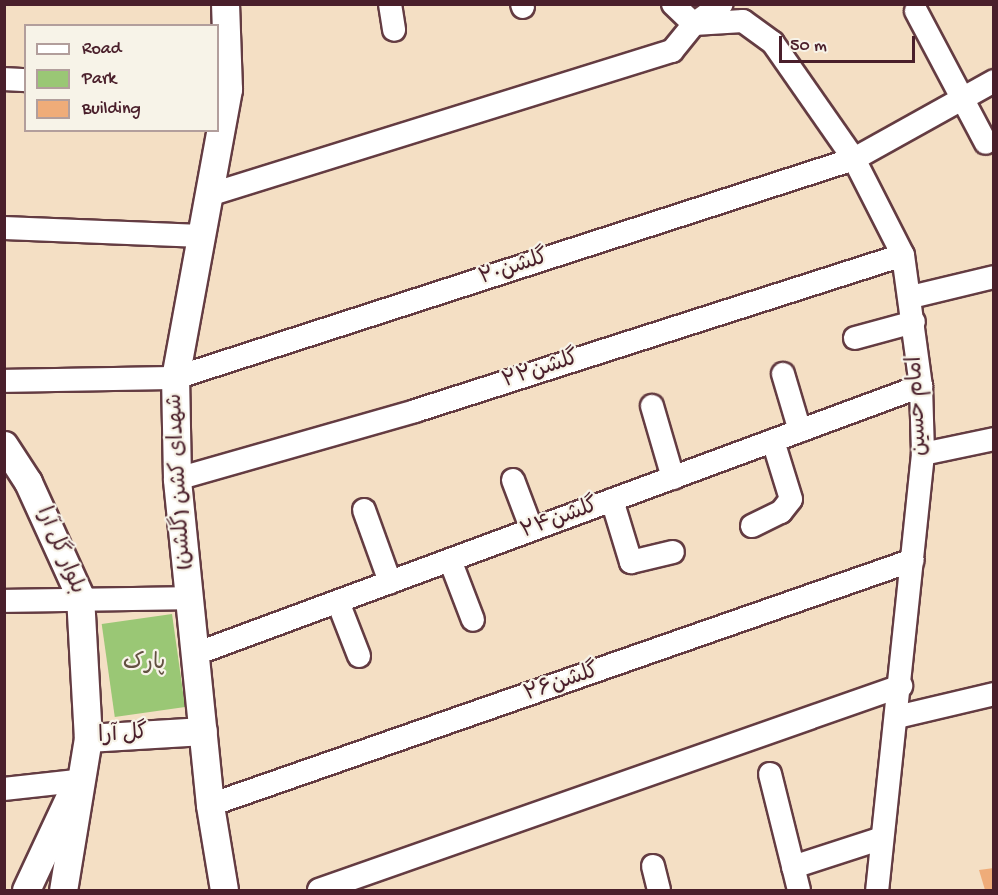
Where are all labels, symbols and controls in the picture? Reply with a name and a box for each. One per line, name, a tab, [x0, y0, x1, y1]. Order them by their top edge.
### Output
legend	[24, 24, 219, 132]
scale bar	[782, 24, 918, 62]
text: 50 m	[790, 36, 827, 57]
text: Road	[82, 39, 121, 60]
text: Park	[82, 69, 116, 90]
text: Building	[82, 99, 141, 120]
street label: گلشن۲۰	[476, 245, 552, 293]
street label: گلشن۲۲	[499, 346, 583, 396]
street label: امام حسین	[903, 355, 935, 457]
street label: شهدای کشن (گلشن)	[163, 393, 199, 571]
street label: گلشن۲۴	[518, 494, 602, 546]
street label: بلوار گل آرا	[29, 503, 89, 599]
park label: پارک	[123, 652, 165, 678]
street label: گلشن۲۶	[521, 659, 603, 709]
street label: گل آرا	[97, 721, 149, 751]

